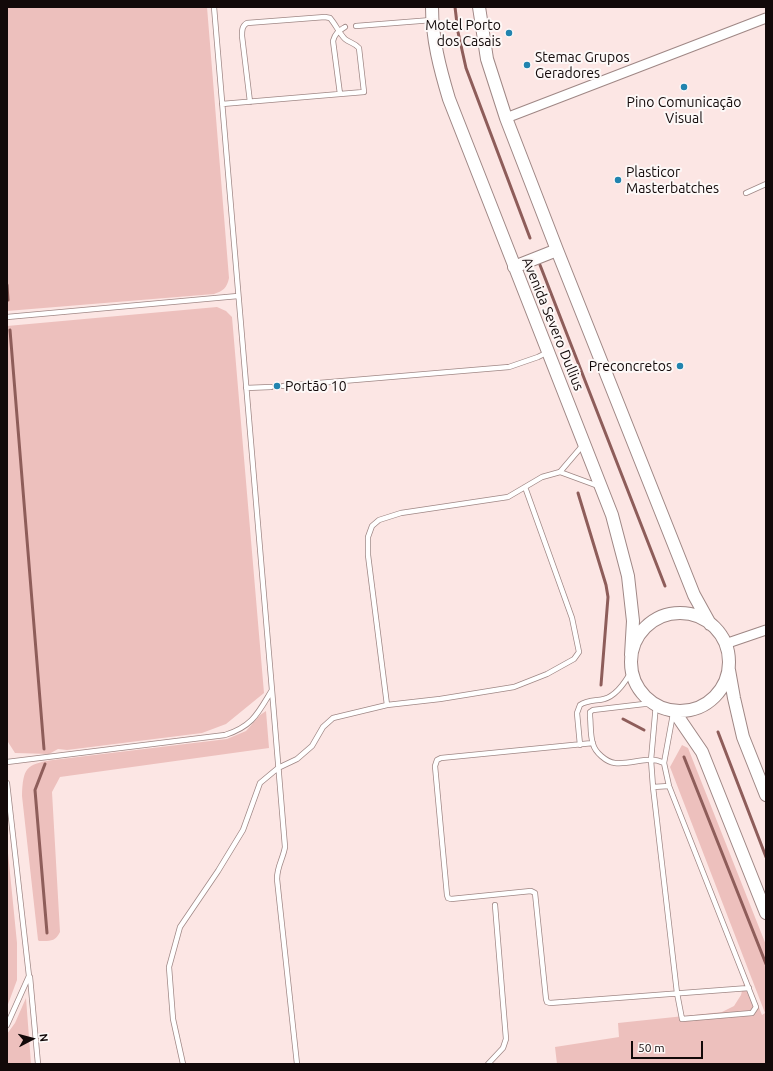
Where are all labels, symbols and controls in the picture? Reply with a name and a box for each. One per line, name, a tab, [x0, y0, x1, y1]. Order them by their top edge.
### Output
place label: Motel Porto dos Casais	[425, 17, 501, 50]
marker: Motel Porto dos Casais	[504, 28, 514, 38]
place label: Stemac Grupos Geradores	[535, 49, 630, 82]
marker: Stemac Grupos Geradores	[522, 60, 532, 70]
marker: Pino Comunicação Visual	[679, 82, 689, 92]
place label: Pino Comunicação Visual	[627, 94, 741, 126]
place label: Plasticor Masterbatches	[626, 164, 719, 196]
marker: Plasticor Masterbatches	[613, 175, 623, 185]
street label: Avenida Severo Dullius	[519, 255, 587, 393]
place label: Preconcretos	[589, 358, 672, 374]
marker: Preconcretos	[675, 361, 685, 371]
place label: Portão 10	[285, 378, 347, 394]
marker: Portão 10	[272, 381, 282, 391]
north arrow	[12, 1019, 52, 1059]
text: N	[38, 1033, 50, 1042]
scale bar	[633, 1033, 705, 1059]
text: 50 m	[638, 1041, 665, 1054]

